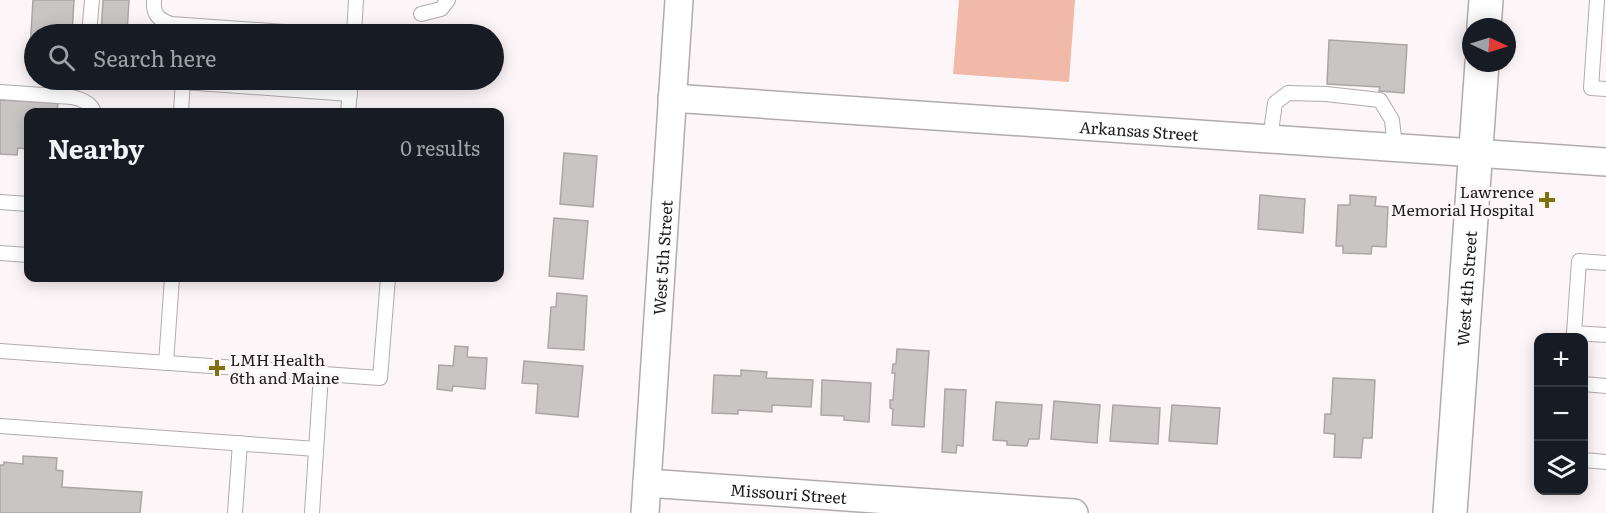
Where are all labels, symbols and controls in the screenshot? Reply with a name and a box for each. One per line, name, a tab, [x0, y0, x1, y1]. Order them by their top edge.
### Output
north arrow	[1462, 18, 1516, 72]
search box	[24, 24, 504, 90]
icon: search	[45, 41, 78, 74]
text: Search here	[93, 41, 216, 74]
street label: Arkansas Street	[1079, 114, 1200, 146]
text: Nearby	[48, 128, 144, 167]
text: 0 results	[400, 132, 480, 162]
place label: Lawrence Memorial Hospital	[1391, 179, 1534, 221]
marker: Lawrence Memorial Hospital	[1538, 191, 1556, 209]
street label: West 5th Street	[646, 199, 678, 316]
street label: West 4th Street	[1450, 229, 1482, 347]
map controls	[1534, 333, 1588, 495]
button: +	[1534, 333, 1588, 387]
place label: LMH Health 6th and Maine	[230, 347, 339, 389]
marker: LMH Health 6th and Maine	[208, 359, 226, 377]
button: −	[1534, 387, 1588, 441]
button: layers	[1534, 441, 1588, 495]
street label: Missouri Street	[729, 477, 848, 509]

